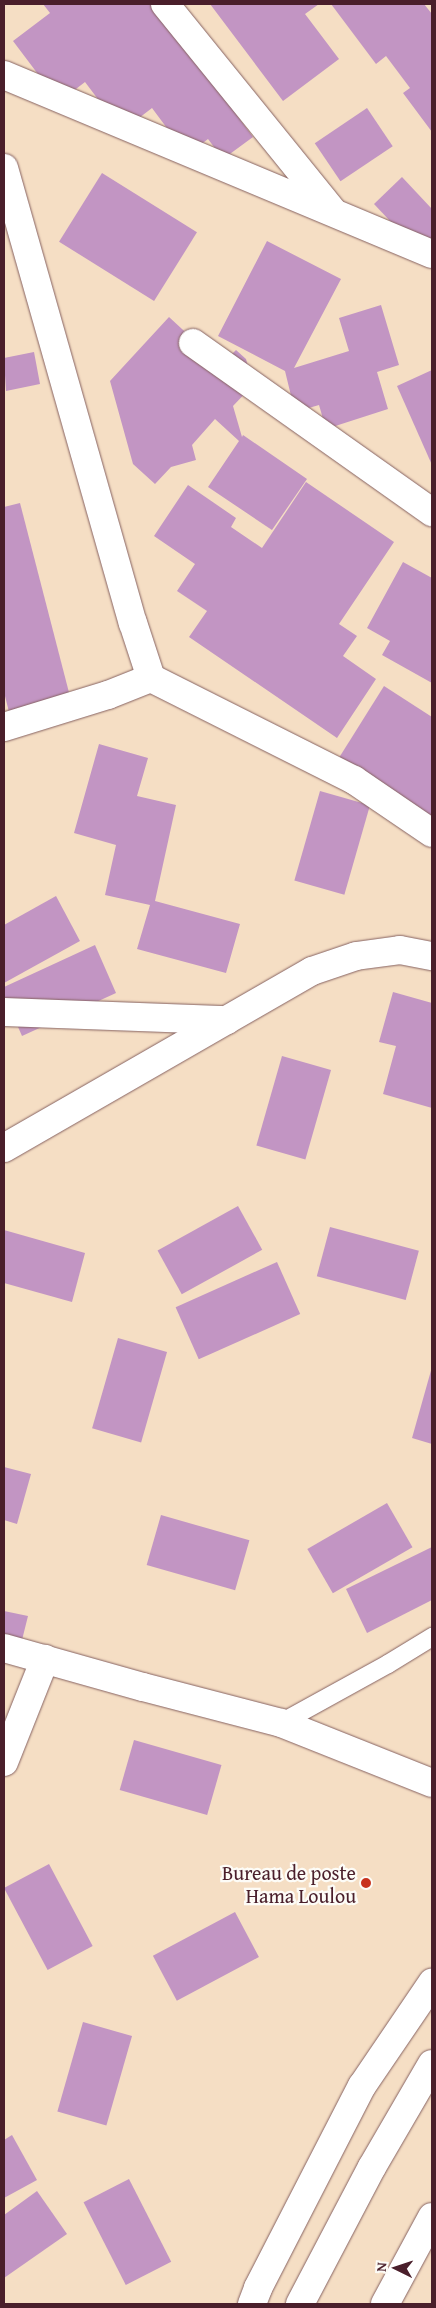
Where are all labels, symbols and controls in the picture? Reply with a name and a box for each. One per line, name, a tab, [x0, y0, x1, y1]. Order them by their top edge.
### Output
place label: Bureau de poste Hama Loulou	[222, 1860, 356, 1907]
marker: Bureau de poste Hama Loulou	[360, 1877, 372, 1889]
north arrow	[371, 2243, 421, 2293]
text: N	[371, 2262, 391, 2272]

